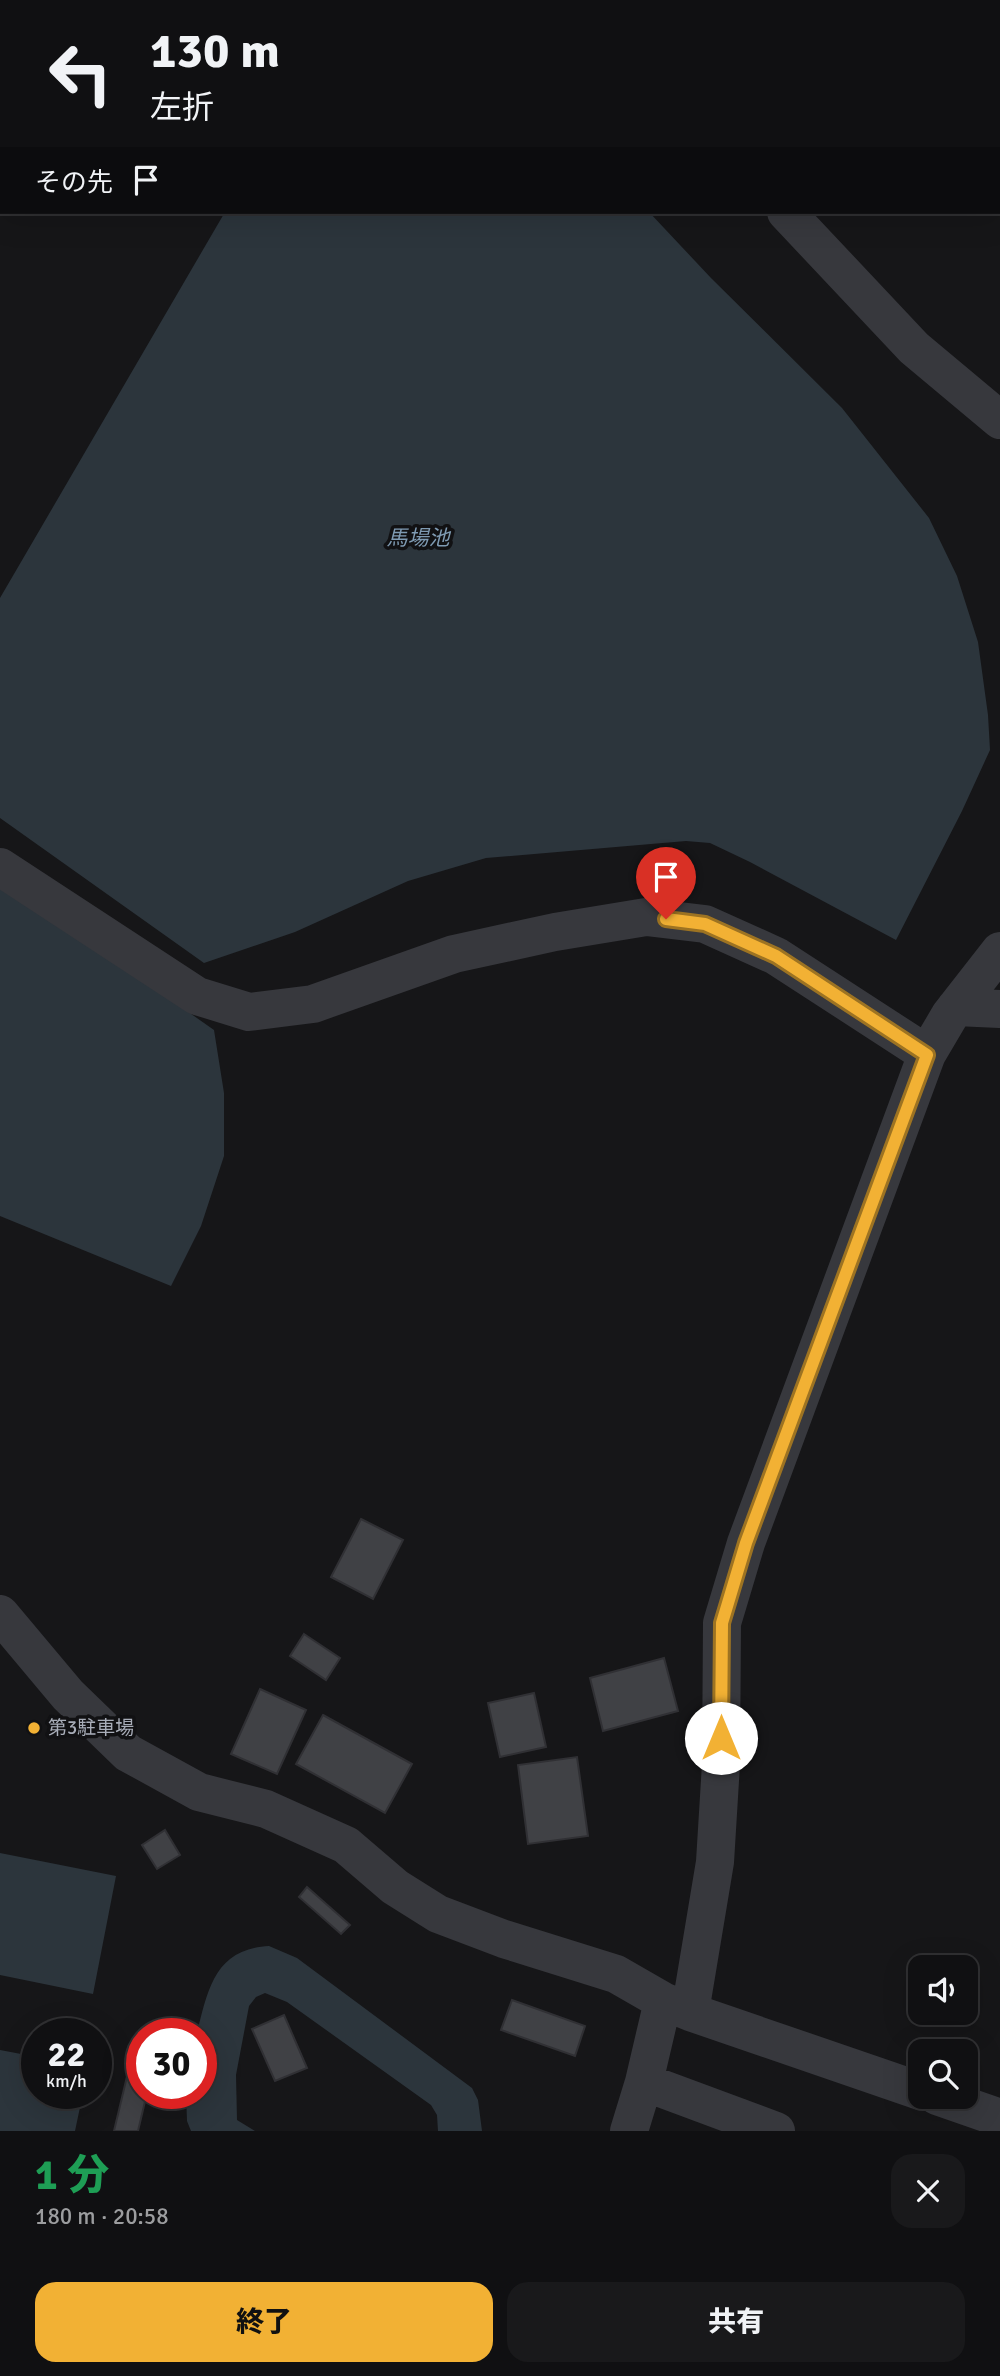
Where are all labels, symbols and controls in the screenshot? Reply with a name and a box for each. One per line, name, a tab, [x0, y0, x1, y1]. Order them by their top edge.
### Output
text: 130 m	[150, 21, 280, 81]
icon: left	[35, 28, 126, 119]
text: 左折	[150, 88, 214, 127]
icon: arrive	[127, 161, 165, 199]
text: その先	[35, 167, 113, 199]
water label: 馬場池	[387, 525, 451, 551]
pin	[636, 847, 696, 919]
icon: arrive	[647, 858, 685, 896]
position arrow	[684, 1701, 758, 1775]
place label: 第3駐車場	[48, 1716, 134, 1740]
marker: 第3駐車場	[26, 1720, 42, 1736]
map controls	[908, 1955, 978, 2109]
button: sound	[908, 1955, 978, 2025]
speed limit sign: 30	[126, 2018, 217, 2109]
text: 22	[48, 2033, 85, 2076]
button: search	[908, 2039, 978, 2109]
text: km/h	[46, 2070, 87, 2092]
text: 1 分	[35, 2150, 109, 2201]
button: close	[891, 2154, 965, 2228]
text: 180 m · 20:58	[35, 2202, 169, 2231]
button: 終了	[35, 2282, 493, 2362]
button: 共有	[507, 2282, 965, 2362]

